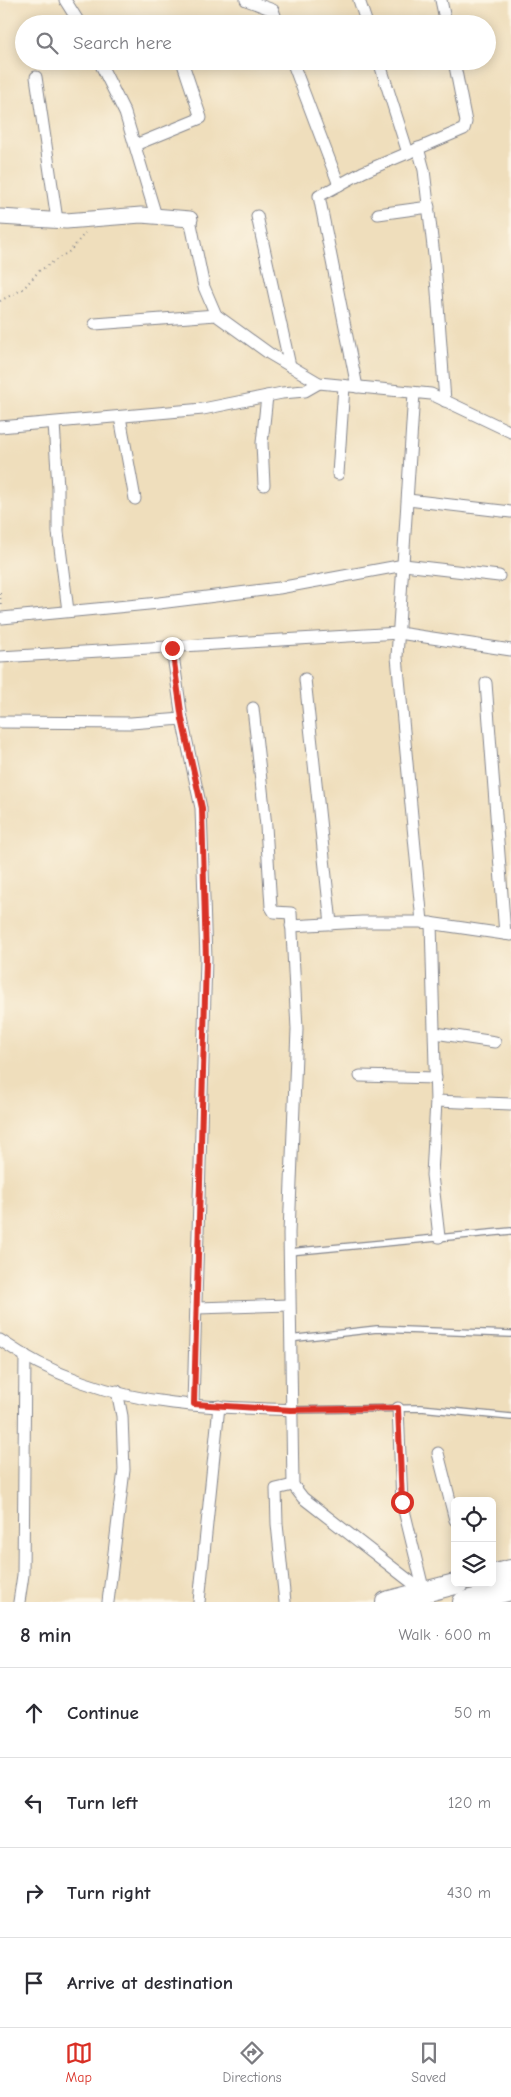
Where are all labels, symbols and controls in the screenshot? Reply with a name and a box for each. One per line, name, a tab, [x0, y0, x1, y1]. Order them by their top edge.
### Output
search box	[15, 15, 496, 70]
icon: search	[33, 29, 61, 57]
text: Search here	[73, 32, 172, 54]
route end	[161, 637, 184, 660]
route start	[391, 1491, 414, 1514]
map controls	[451, 1497, 496, 1587]
button: locate	[451, 1497, 496, 1542]
button: layers	[451, 1542, 496, 1587]
text: 8 min	[20, 1623, 71, 1647]
text: Walk · 600 m	[398, 1626, 491, 1644]
icon: ahead	[20, 1699, 48, 1727]
text: Continue	[67, 1702, 139, 1724]
text: 50 m	[454, 1704, 491, 1722]
icon: left	[20, 1789, 48, 1817]
text: Turn left	[67, 1792, 138, 1814]
text: 120 m	[448, 1794, 491, 1812]
icon: right	[20, 1879, 48, 1907]
text: Turn right	[67, 1882, 151, 1904]
text: 430 m	[447, 1884, 491, 1902]
icon: arrive	[20, 1969, 48, 1997]
text: Arrive at destination	[67, 1972, 233, 1994]
tab: Map	[65, 2039, 93, 2086]
tab: Directions	[222, 2039, 282, 2086]
tab: Saved	[411, 2039, 446, 2086]

